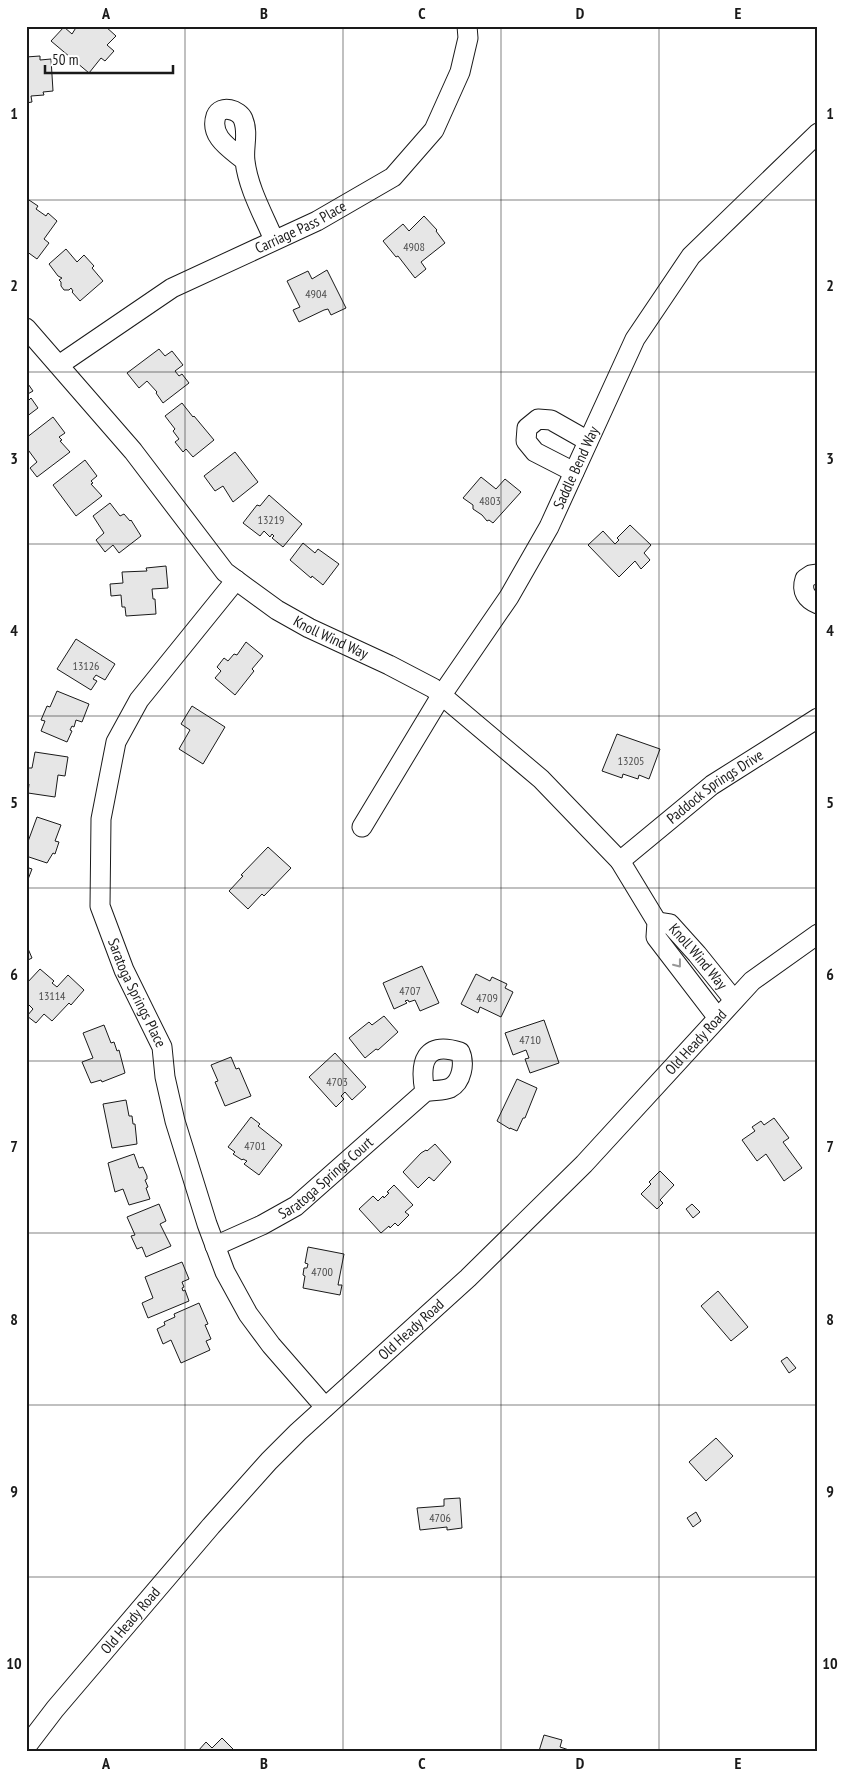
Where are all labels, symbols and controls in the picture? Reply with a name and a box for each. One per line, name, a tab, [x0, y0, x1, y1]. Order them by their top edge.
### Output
text: A	[101, 3, 111, 23]
text: B	[260, 3, 268, 23]
text: C	[418, 3, 426, 23]
text: D	[576, 3, 585, 23]
text: E	[735, 3, 742, 23]
scale bar	[45, 42, 172, 74]
text: 50 m	[52, 50, 78, 69]
text: 1	[10, 103, 18, 123]
text: 1	[826, 103, 834, 123]
street label: Carriage Pass Place	[252, 196, 349, 257]
house number: 4908	[403, 239, 425, 254]
text: 2	[10, 275, 18, 295]
text: 2	[826, 275, 834, 295]
house number: 4904	[305, 286, 327, 301]
street label: Saddle Bend Way	[549, 423, 603, 512]
text: 3	[10, 448, 18, 468]
text: 3	[826, 448, 834, 468]
house number: 4803	[479, 493, 501, 508]
house number: 13219	[257, 512, 285, 527]
street label: Knoll Wind Way	[290, 611, 372, 663]
text: 4	[10, 620, 18, 640]
text: 4	[826, 620, 834, 640]
house number: 13126	[72, 658, 100, 673]
street label: Paddock Springs Drive	[663, 745, 767, 827]
house number: 13205	[617, 753, 645, 768]
text: 5	[10, 792, 18, 812]
text: 5	[826, 792, 834, 812]
street label: Knoll Wind Way	[665, 919, 732, 993]
street label: Saratoga Springs Place	[104, 936, 171, 1050]
one-way arrow	[672, 958, 680, 967]
text: 6	[10, 964, 18, 984]
text: 6	[826, 964, 834, 984]
house number: 4707	[399, 983, 421, 998]
house number: 13114	[38, 988, 66, 1003]
house number: 4709	[476, 990, 498, 1005]
street label: Old Heady Road	[661, 1005, 730, 1078]
house number: 4710	[519, 1032, 541, 1047]
house number: 4703	[326, 1074, 348, 1089]
street label: Saratoga Springs Court	[275, 1132, 377, 1223]
text: 7	[10, 1136, 18, 1156]
text: 7	[826, 1136, 834, 1156]
house number: 4701	[244, 1138, 266, 1153]
house number: 4700	[311, 1264, 333, 1279]
street label: Old Heady Road	[374, 1295, 448, 1364]
text: 8	[10, 1309, 18, 1329]
text: 8	[826, 1309, 834, 1329]
text: 9	[10, 1481, 18, 1501]
text: 9	[826, 1481, 834, 1501]
house number: 4706	[429, 1510, 451, 1525]
street label: Old Heady Road	[96, 1583, 164, 1658]
text: 10	[6, 1653, 22, 1673]
text: 10	[822, 1653, 838, 1673]
text: A	[101, 1753, 111, 1773]
text: B	[260, 1753, 268, 1773]
text: C	[418, 1753, 426, 1773]
text: D	[576, 1753, 585, 1773]
text: E	[735, 1753, 742, 1773]

